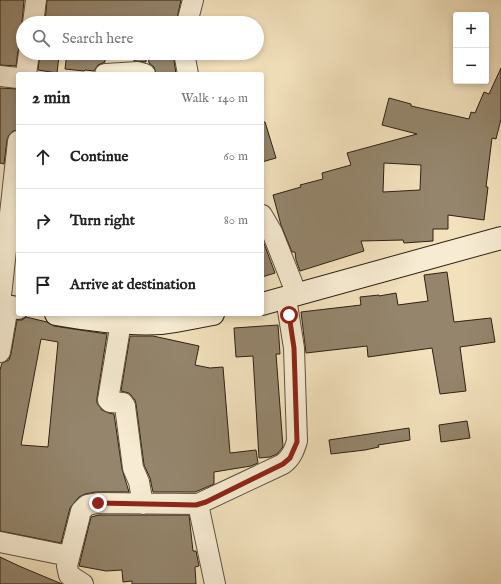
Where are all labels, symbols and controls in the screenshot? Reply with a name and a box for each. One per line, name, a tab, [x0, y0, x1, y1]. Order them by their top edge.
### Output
map controls	[453, 12, 489, 84]
button: +	[453, 12, 489, 48]
search box	[16, 16, 264, 60]
icon: search	[30, 27, 52, 49]
text: Search here	[62, 29, 133, 48]
button: −	[453, 48, 489, 84]
text: 2 min	[32, 88, 70, 109]
text: Walk · 140 m	[181, 90, 248, 107]
icon: ahead	[32, 146, 54, 168]
text: Continue	[70, 147, 128, 166]
text: 60 m	[223, 148, 248, 165]
icon: right	[32, 210, 54, 232]
text: Turn right	[70, 211, 135, 230]
text: 80 m	[224, 212, 248, 229]
icon: arrive	[32, 274, 54, 296]
text: Arrive at destination	[70, 275, 196, 294]
route start	[280, 306, 298, 324]
route end	[89, 494, 107, 512]

